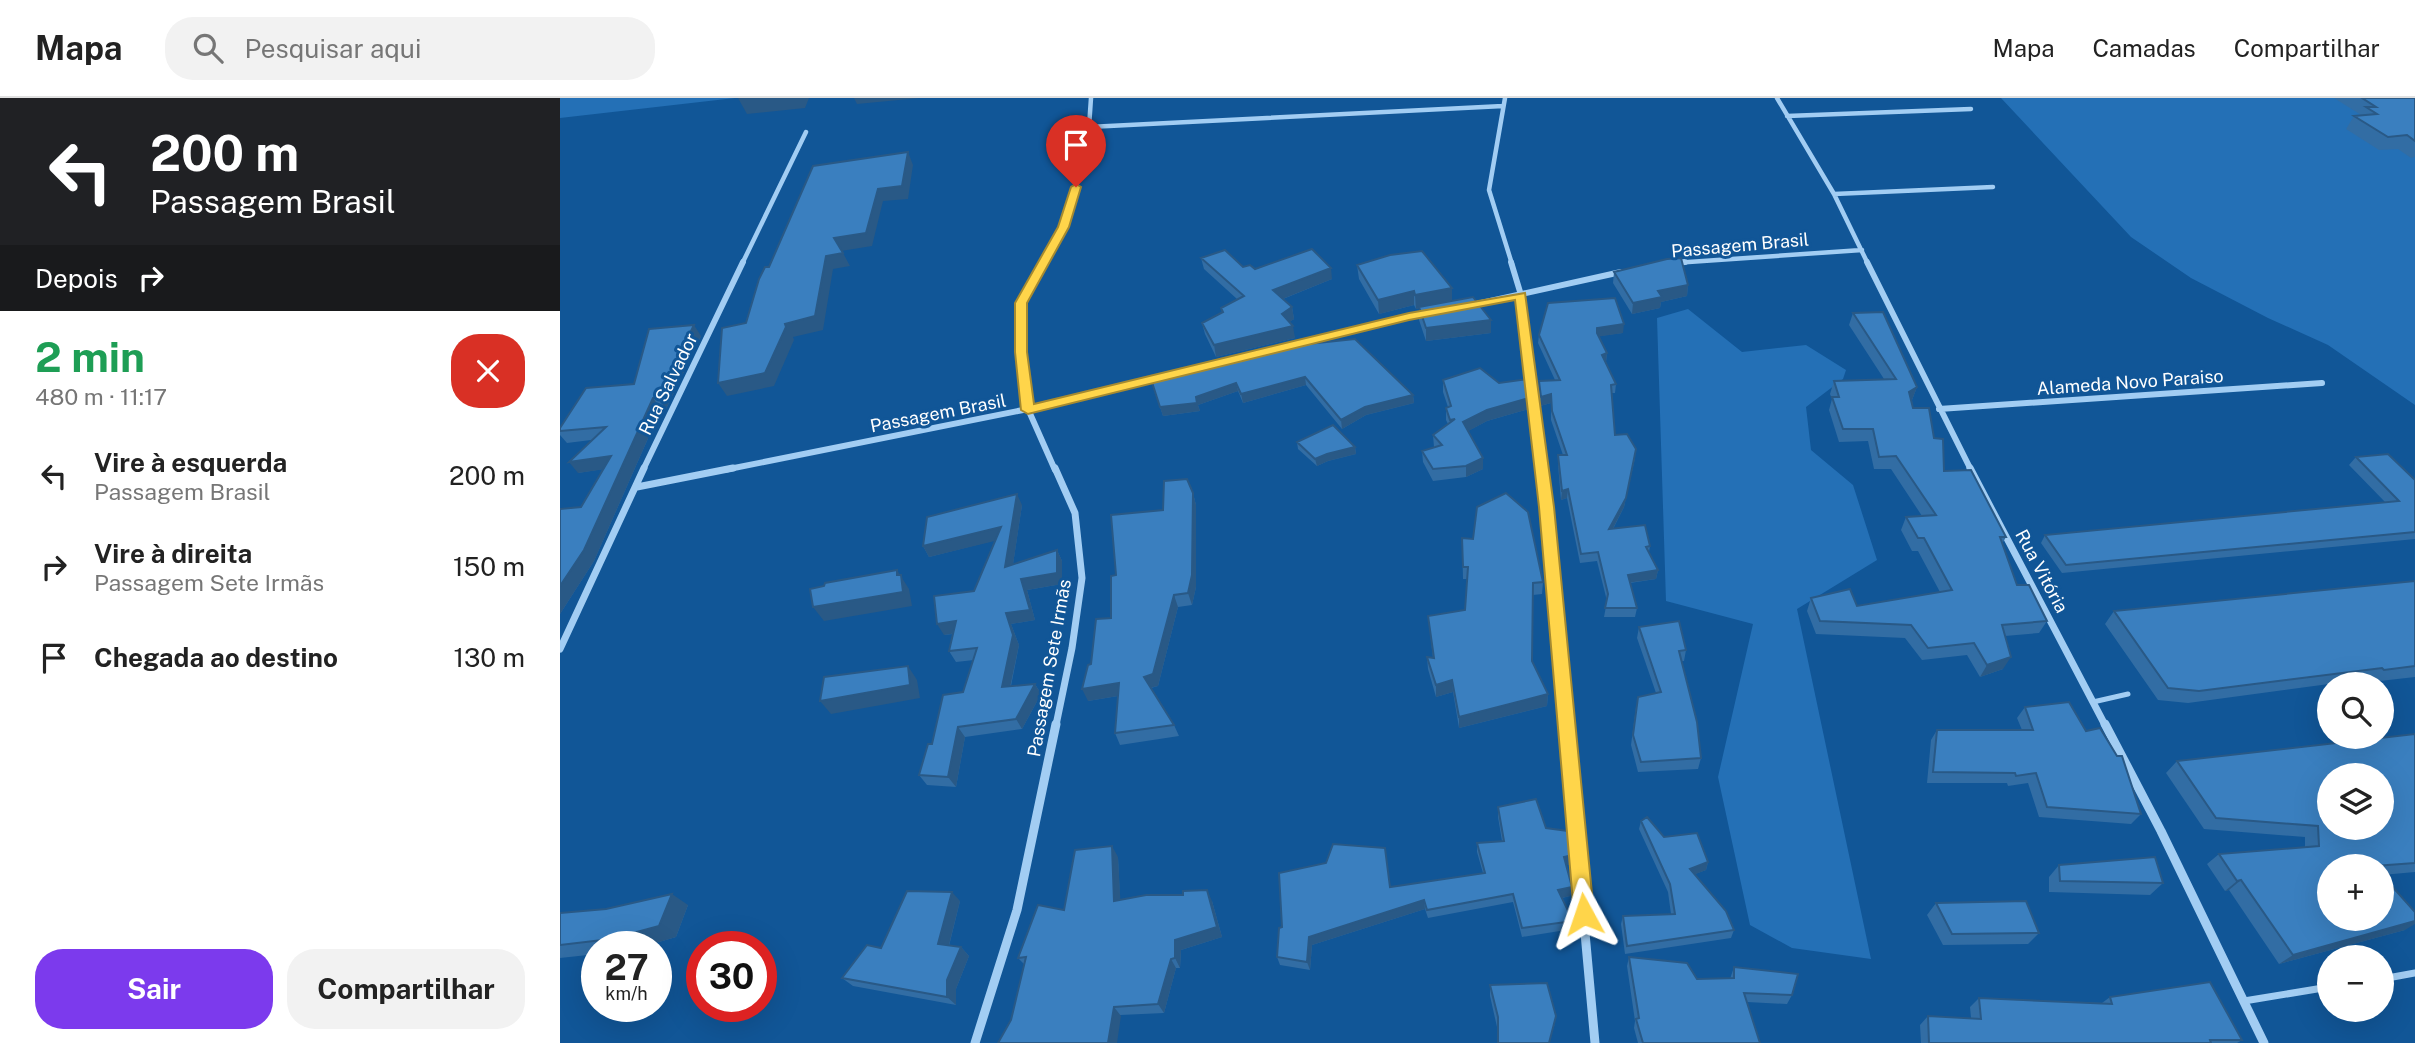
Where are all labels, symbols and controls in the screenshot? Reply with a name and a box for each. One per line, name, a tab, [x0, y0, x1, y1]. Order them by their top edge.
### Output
search box	[165, 17, 655, 80]
text: Mapa	[35, 29, 123, 67]
icon: search	[189, 29, 227, 67]
text: Pesquisar aqui	[245, 33, 421, 64]
text: Mapa	[1993, 34, 2054, 62]
text: Camadas	[2092, 34, 2196, 62]
text: Compartilhar	[2234, 34, 2380, 62]
pin	[1046, 115, 1106, 187]
text: 200 m	[150, 124, 299, 182]
icon: left	[35, 126, 126, 217]
icon: arrive	[1057, 126, 1095, 164]
text: Passagem Brasil	[150, 183, 396, 220]
street label: Passagem Brasil	[1670, 229, 1810, 261]
icon: right	[132, 259, 170, 297]
text: Depois	[35, 263, 118, 294]
street label: Rua Salvador	[634, 330, 702, 438]
text: 2 min	[35, 332, 145, 381]
button: close	[451, 334, 525, 408]
street label: Alameda Novo Paraiso	[2036, 365, 2224, 399]
text: 480 m · 11:17	[35, 383, 167, 410]
street label: Passagem Brasil	[868, 390, 1008, 436]
text: Vire à esquerda	[94, 447, 287, 478]
icon: left	[35, 457, 73, 495]
text: 200 m	[449, 460, 525, 491]
text: Passagem Brasil	[94, 478, 271, 505]
street label: Rua Vitória	[2011, 526, 2073, 616]
text: Vire à direita	[94, 538, 252, 569]
icon: right	[35, 548, 73, 586]
text: 150 m	[453, 551, 525, 582]
text: Passagem Sete Irmãs	[94, 569, 324, 596]
street label: Passagem Sete Irmãs	[1023, 578, 1075, 758]
icon: arrive	[35, 639, 73, 677]
text: Chegada ao destino	[94, 642, 338, 673]
text: 130 m	[453, 642, 525, 673]
map controls	[2317, 672, 2394, 1022]
button: search	[2317, 672, 2394, 749]
button: layers	[2317, 763, 2394, 840]
button: +	[2317, 854, 2394, 931]
position arrow	[1547, 877, 1621, 951]
speed limit sign: 30	[686, 931, 777, 1022]
button: −	[2317, 945, 2394, 1022]
text: 27	[604, 947, 649, 988]
button: Sair	[35, 949, 273, 1029]
button: Compartilhar	[287, 949, 525, 1029]
text: km/h	[605, 983, 648, 1004]

